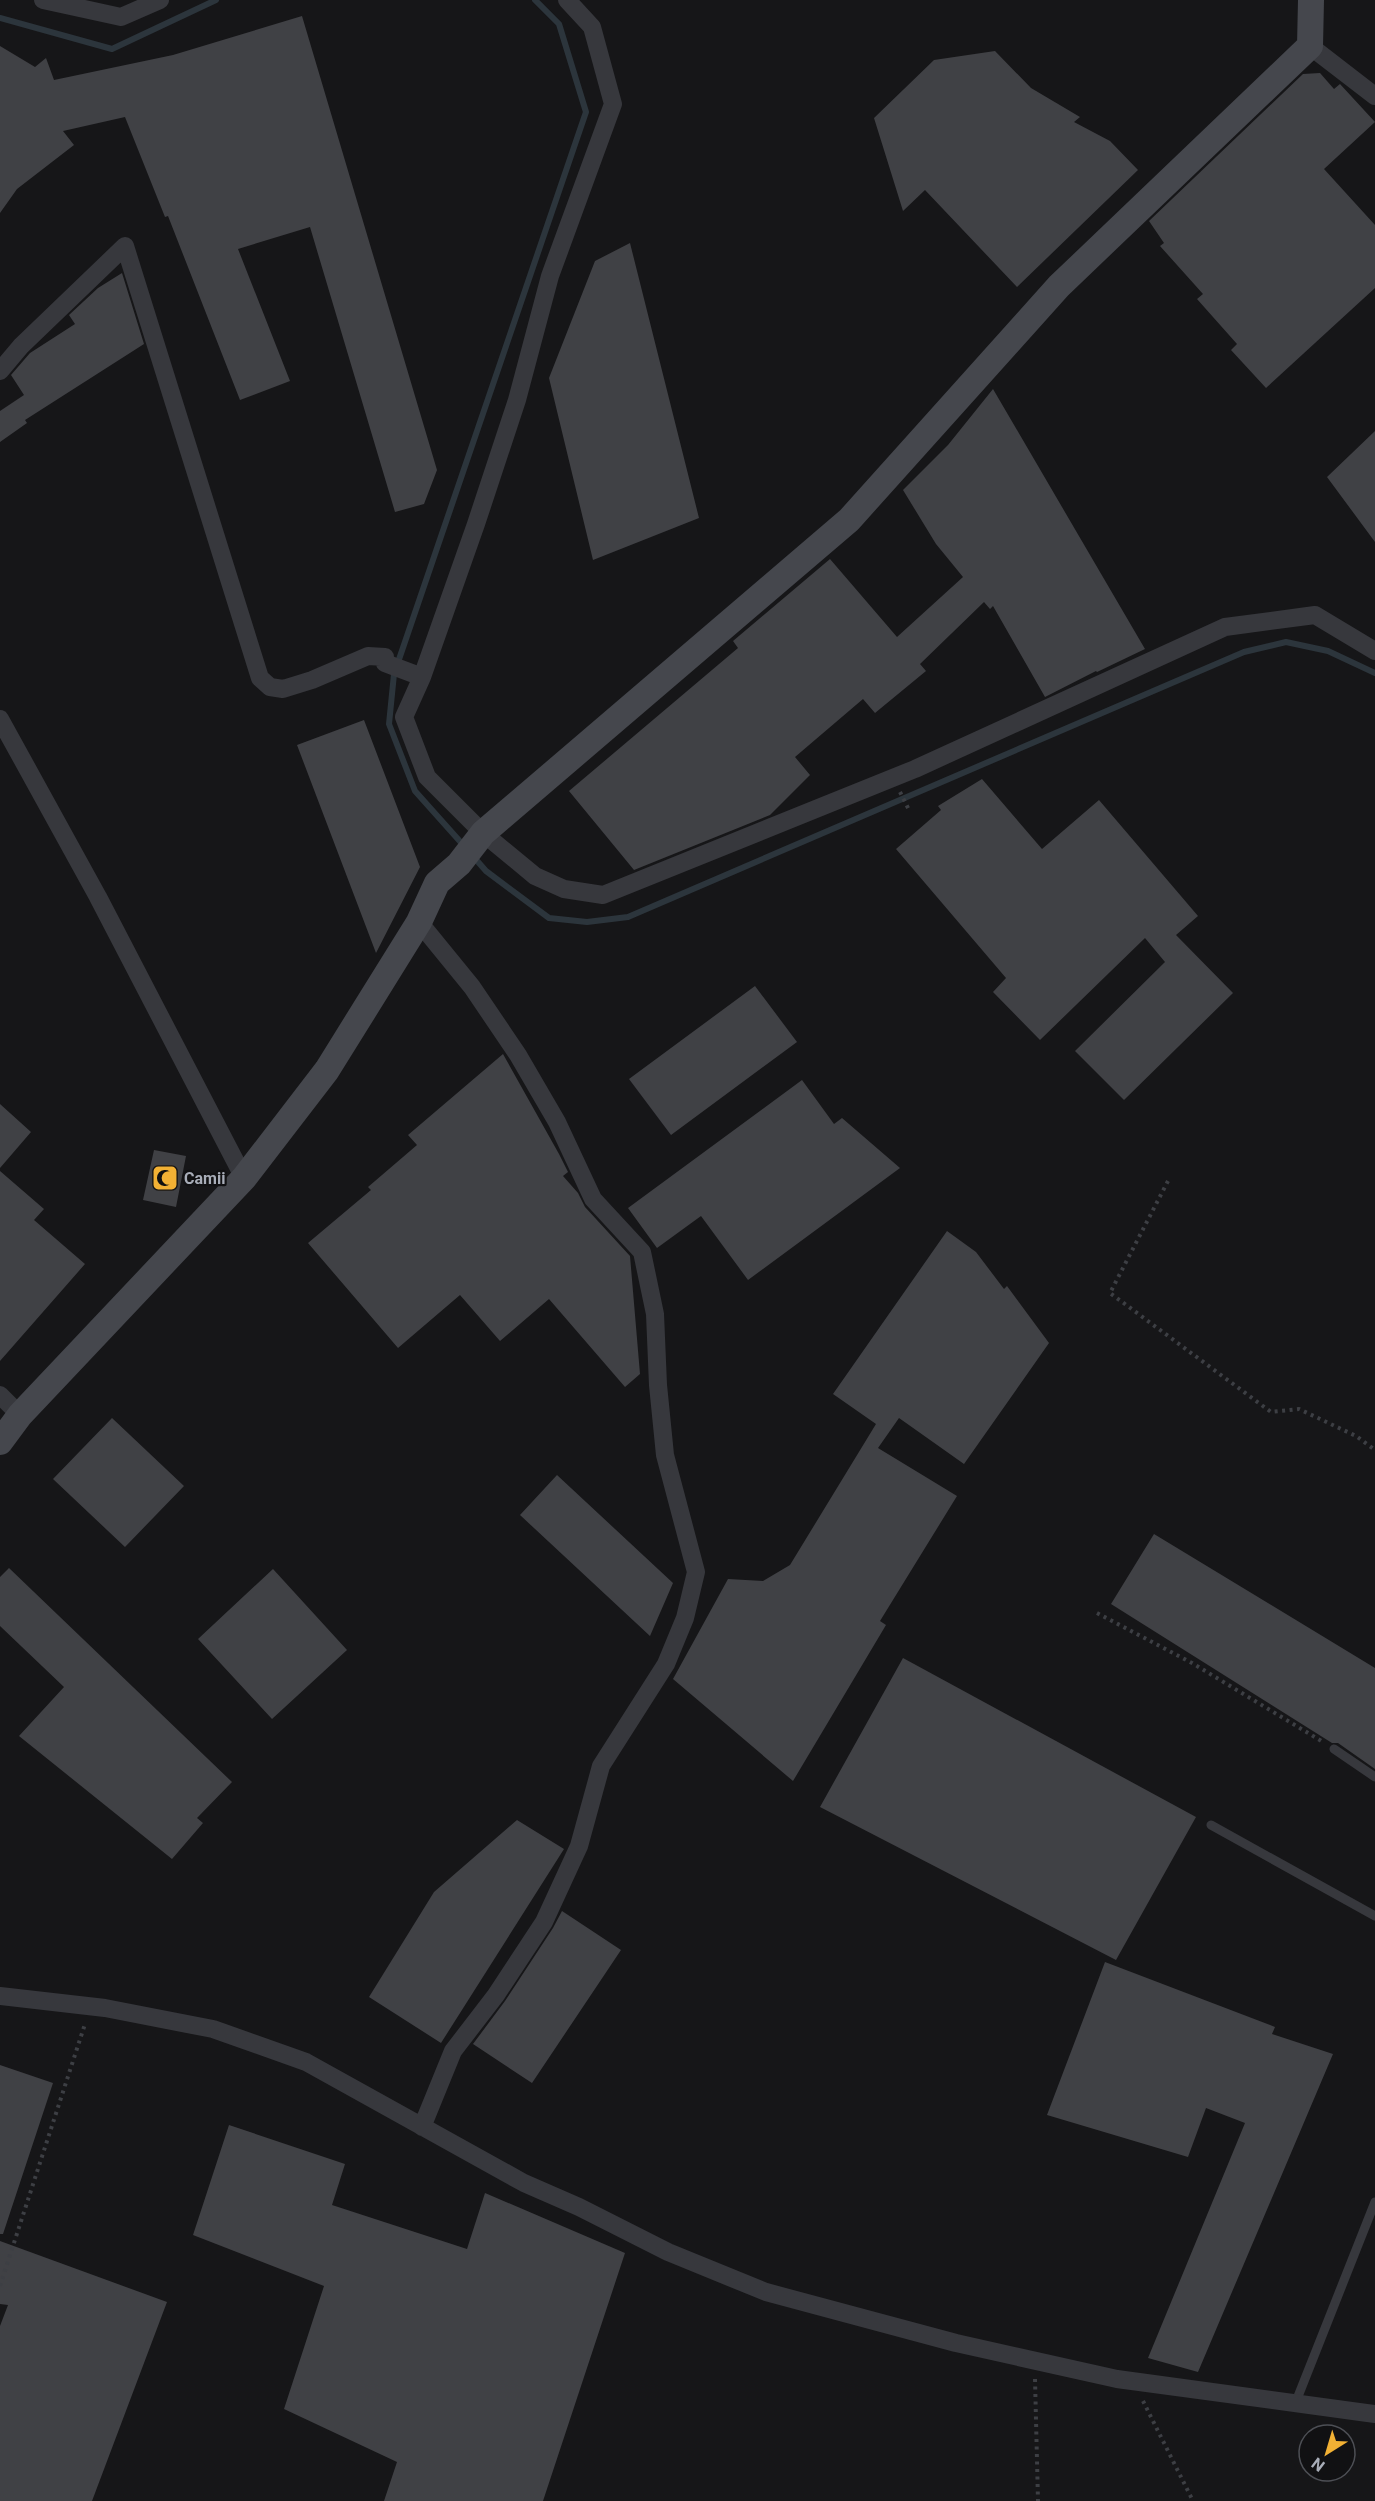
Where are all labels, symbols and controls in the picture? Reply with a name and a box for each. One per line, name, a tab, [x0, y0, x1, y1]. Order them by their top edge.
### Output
mosque icon: Camii	[150, 1163, 180, 1193]
place label: Camii	[184, 1169, 225, 1188]
north arrow	[1297, 2423, 1357, 2483]
text: N	[1308, 2454, 1329, 2476]

